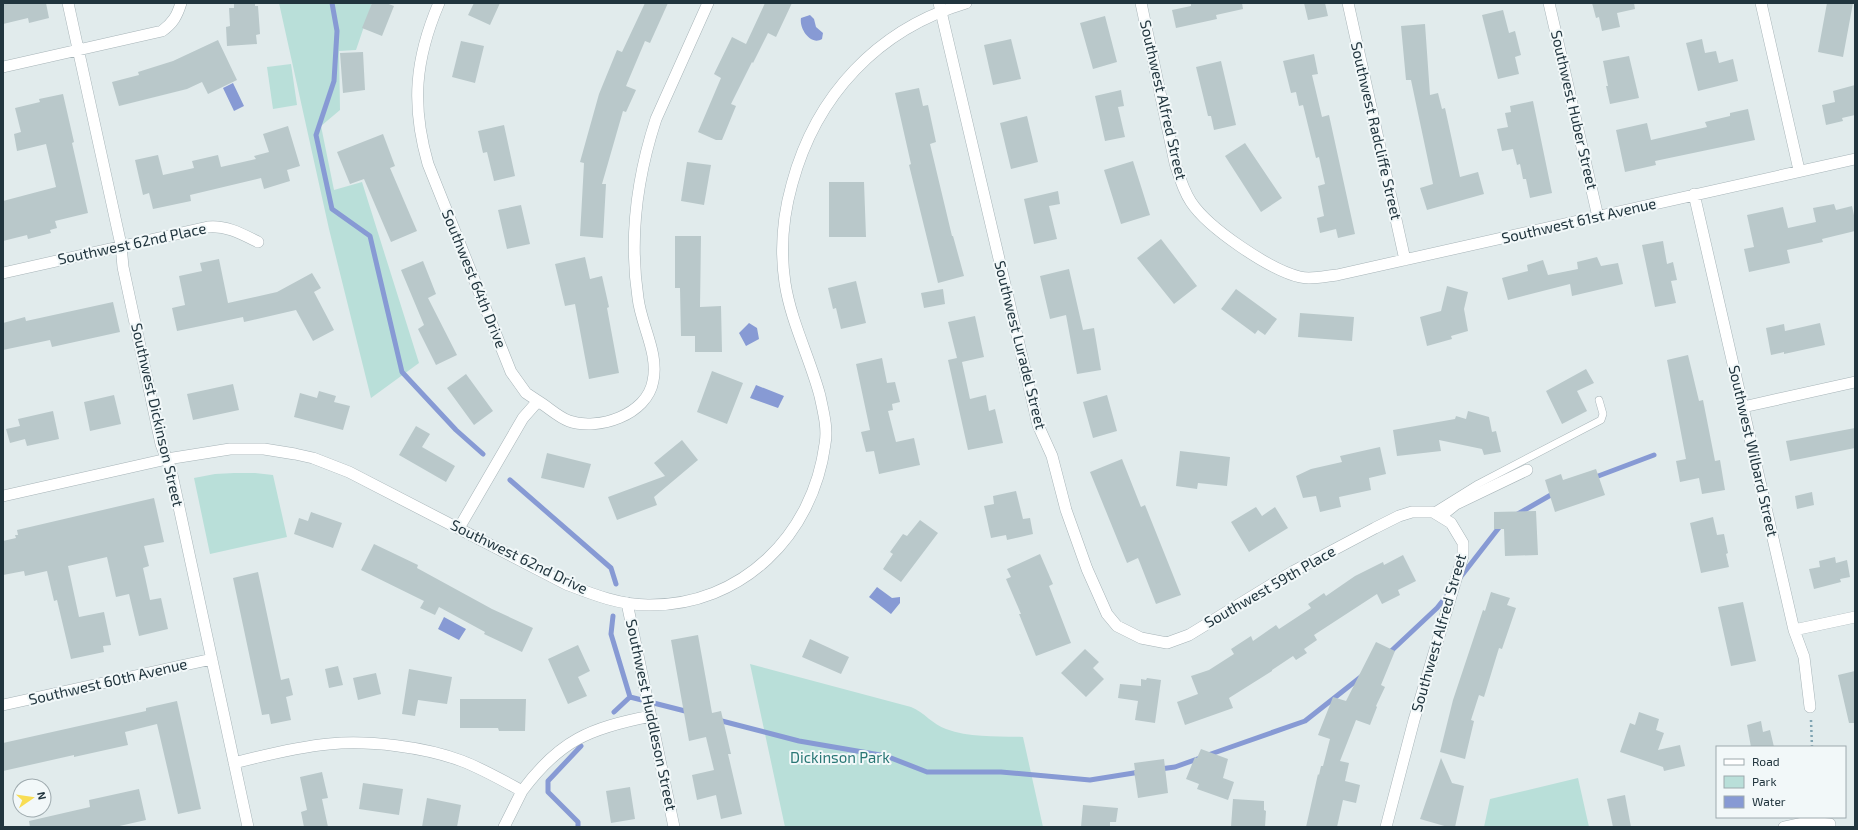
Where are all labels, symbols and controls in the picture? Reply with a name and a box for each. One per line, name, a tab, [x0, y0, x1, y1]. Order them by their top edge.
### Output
street label: Southwest Alfred Street	[1137, 18, 1191, 182]
street label: Southwest Huber Street	[1548, 28, 1602, 191]
street label: Southwest Radcliffe Street	[1348, 40, 1406, 222]
street label: Southwest 61st Avenue	[1500, 193, 1658, 247]
street label: Southwest 64th Drive	[439, 207, 511, 351]
street label: Southwest 62nd Place	[56, 218, 208, 268]
street label: Southwest Luradel Street	[991, 259, 1051, 431]
street label: Southwest Dickinson Street	[128, 321, 188, 509]
street label: Southwest Wilbard Street	[1725, 363, 1783, 539]
street label: Southwest 62nd Drive	[448, 515, 591, 597]
street label: Southwest 59th Place	[1201, 541, 1338, 631]
street label: Southwest Alfred Street	[1407, 551, 1469, 714]
street label: Southwest Huddleson Street	[623, 617, 681, 812]
street label: Southwest 60th Avenue	[27, 654, 189, 708]
legend	[1716, 746, 1846, 818]
park label: Dickinson Park	[790, 748, 890, 766]
text: Road	[1752, 754, 1780, 768]
text: Park	[1752, 774, 1777, 788]
north arrow	[12, 778, 52, 818]
text: N	[35, 790, 49, 801]
text: Water	[1752, 794, 1786, 808]

